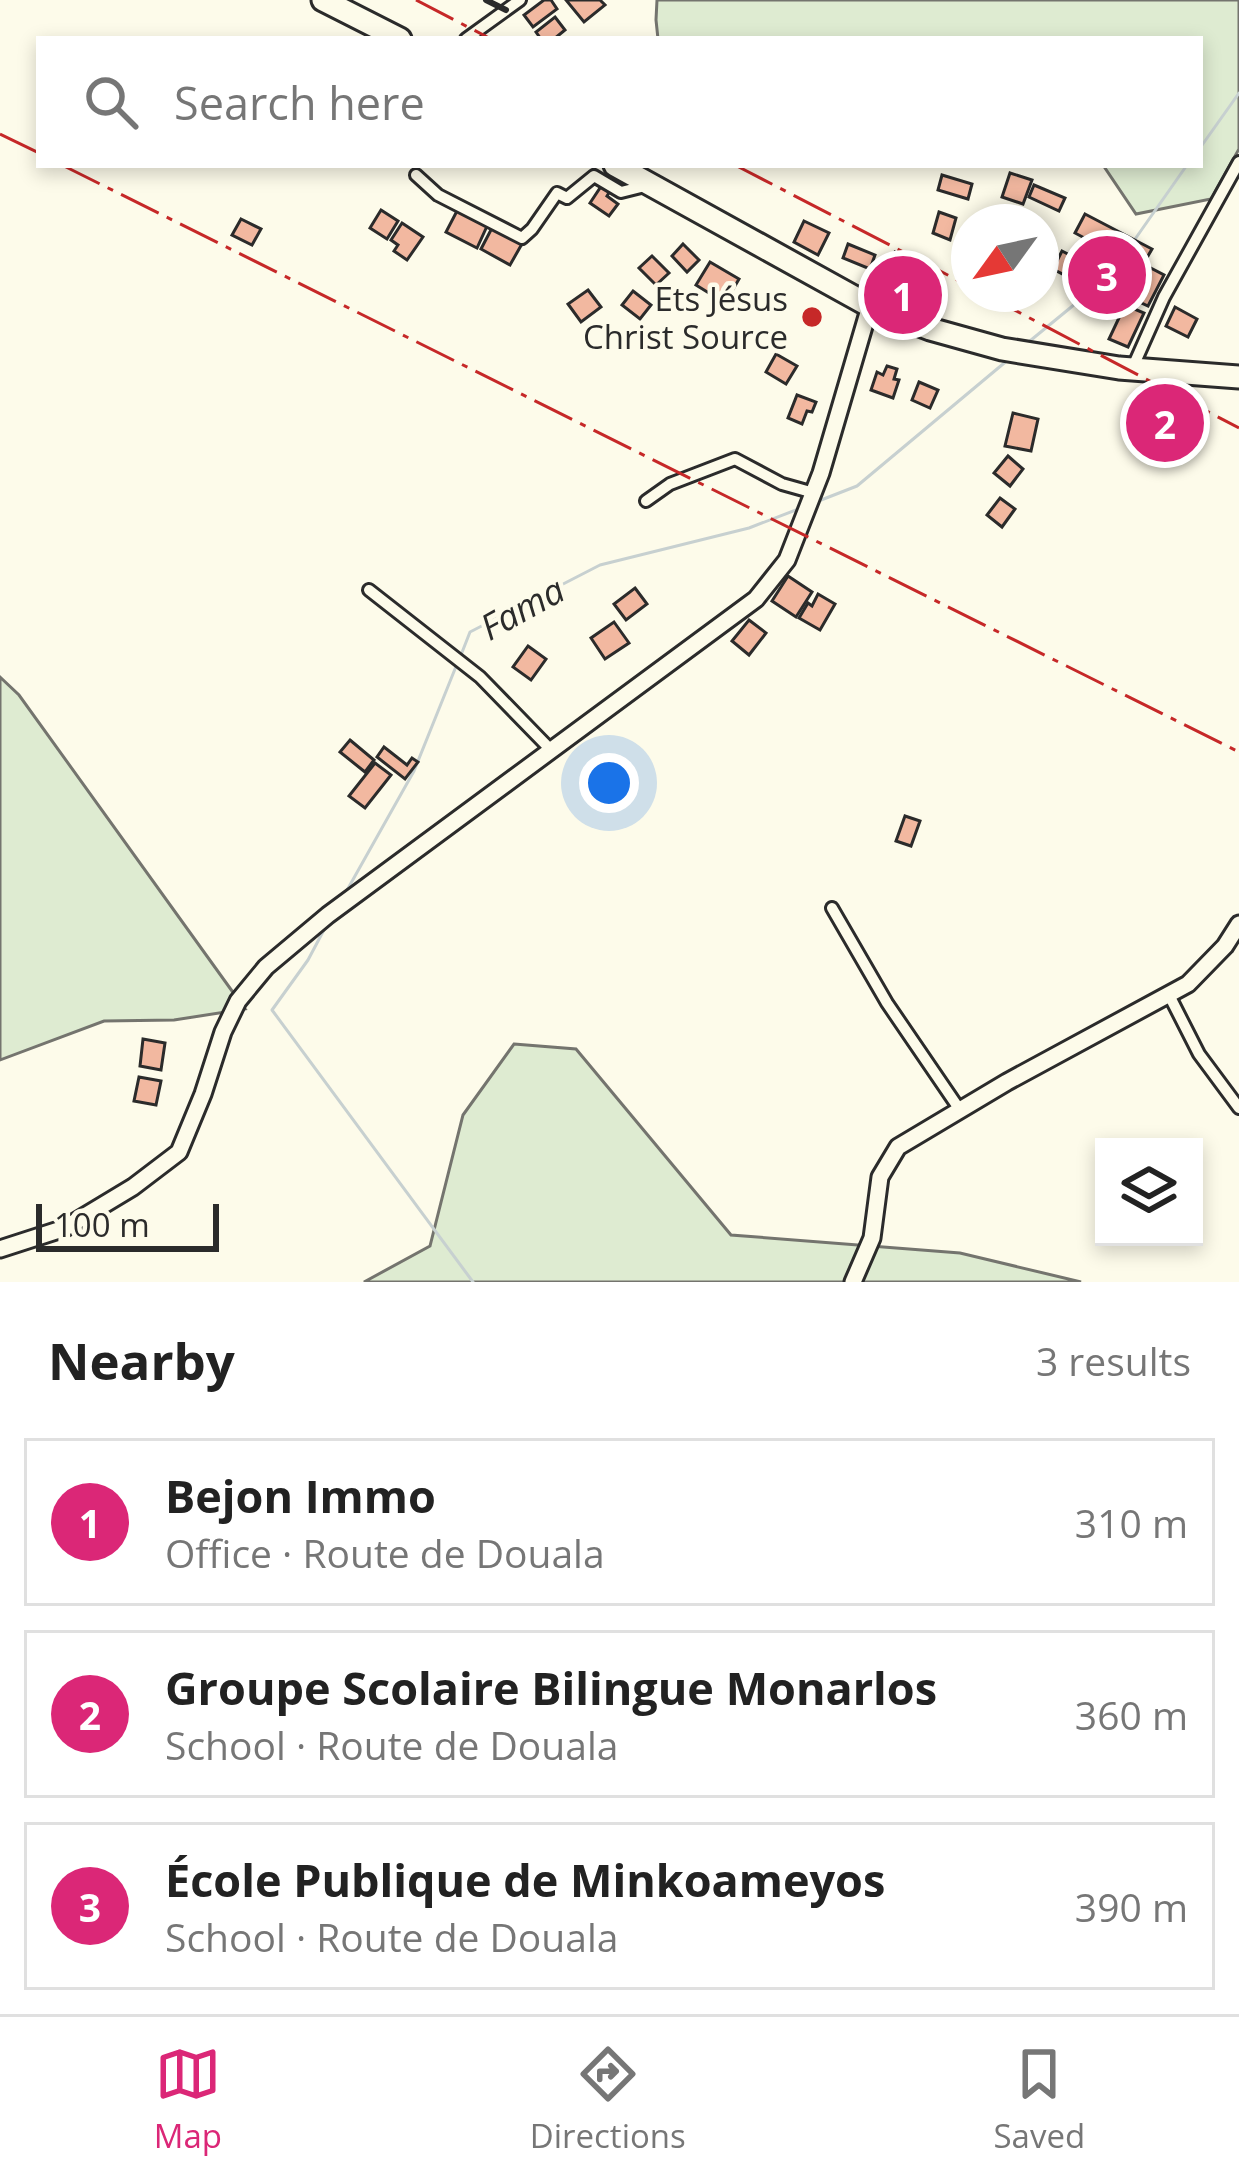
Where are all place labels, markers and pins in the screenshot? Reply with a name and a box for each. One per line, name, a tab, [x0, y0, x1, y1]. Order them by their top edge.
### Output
pin: 3	[1068, 230, 1146, 320]
pin: 1	[864, 250, 942, 340]
place label: Ets Jésus Christ Source	[583, 276, 788, 359]
marker: Ets Jésus Christ Source	[799, 304, 825, 330]
pin: 2	[1126, 378, 1204, 468]

